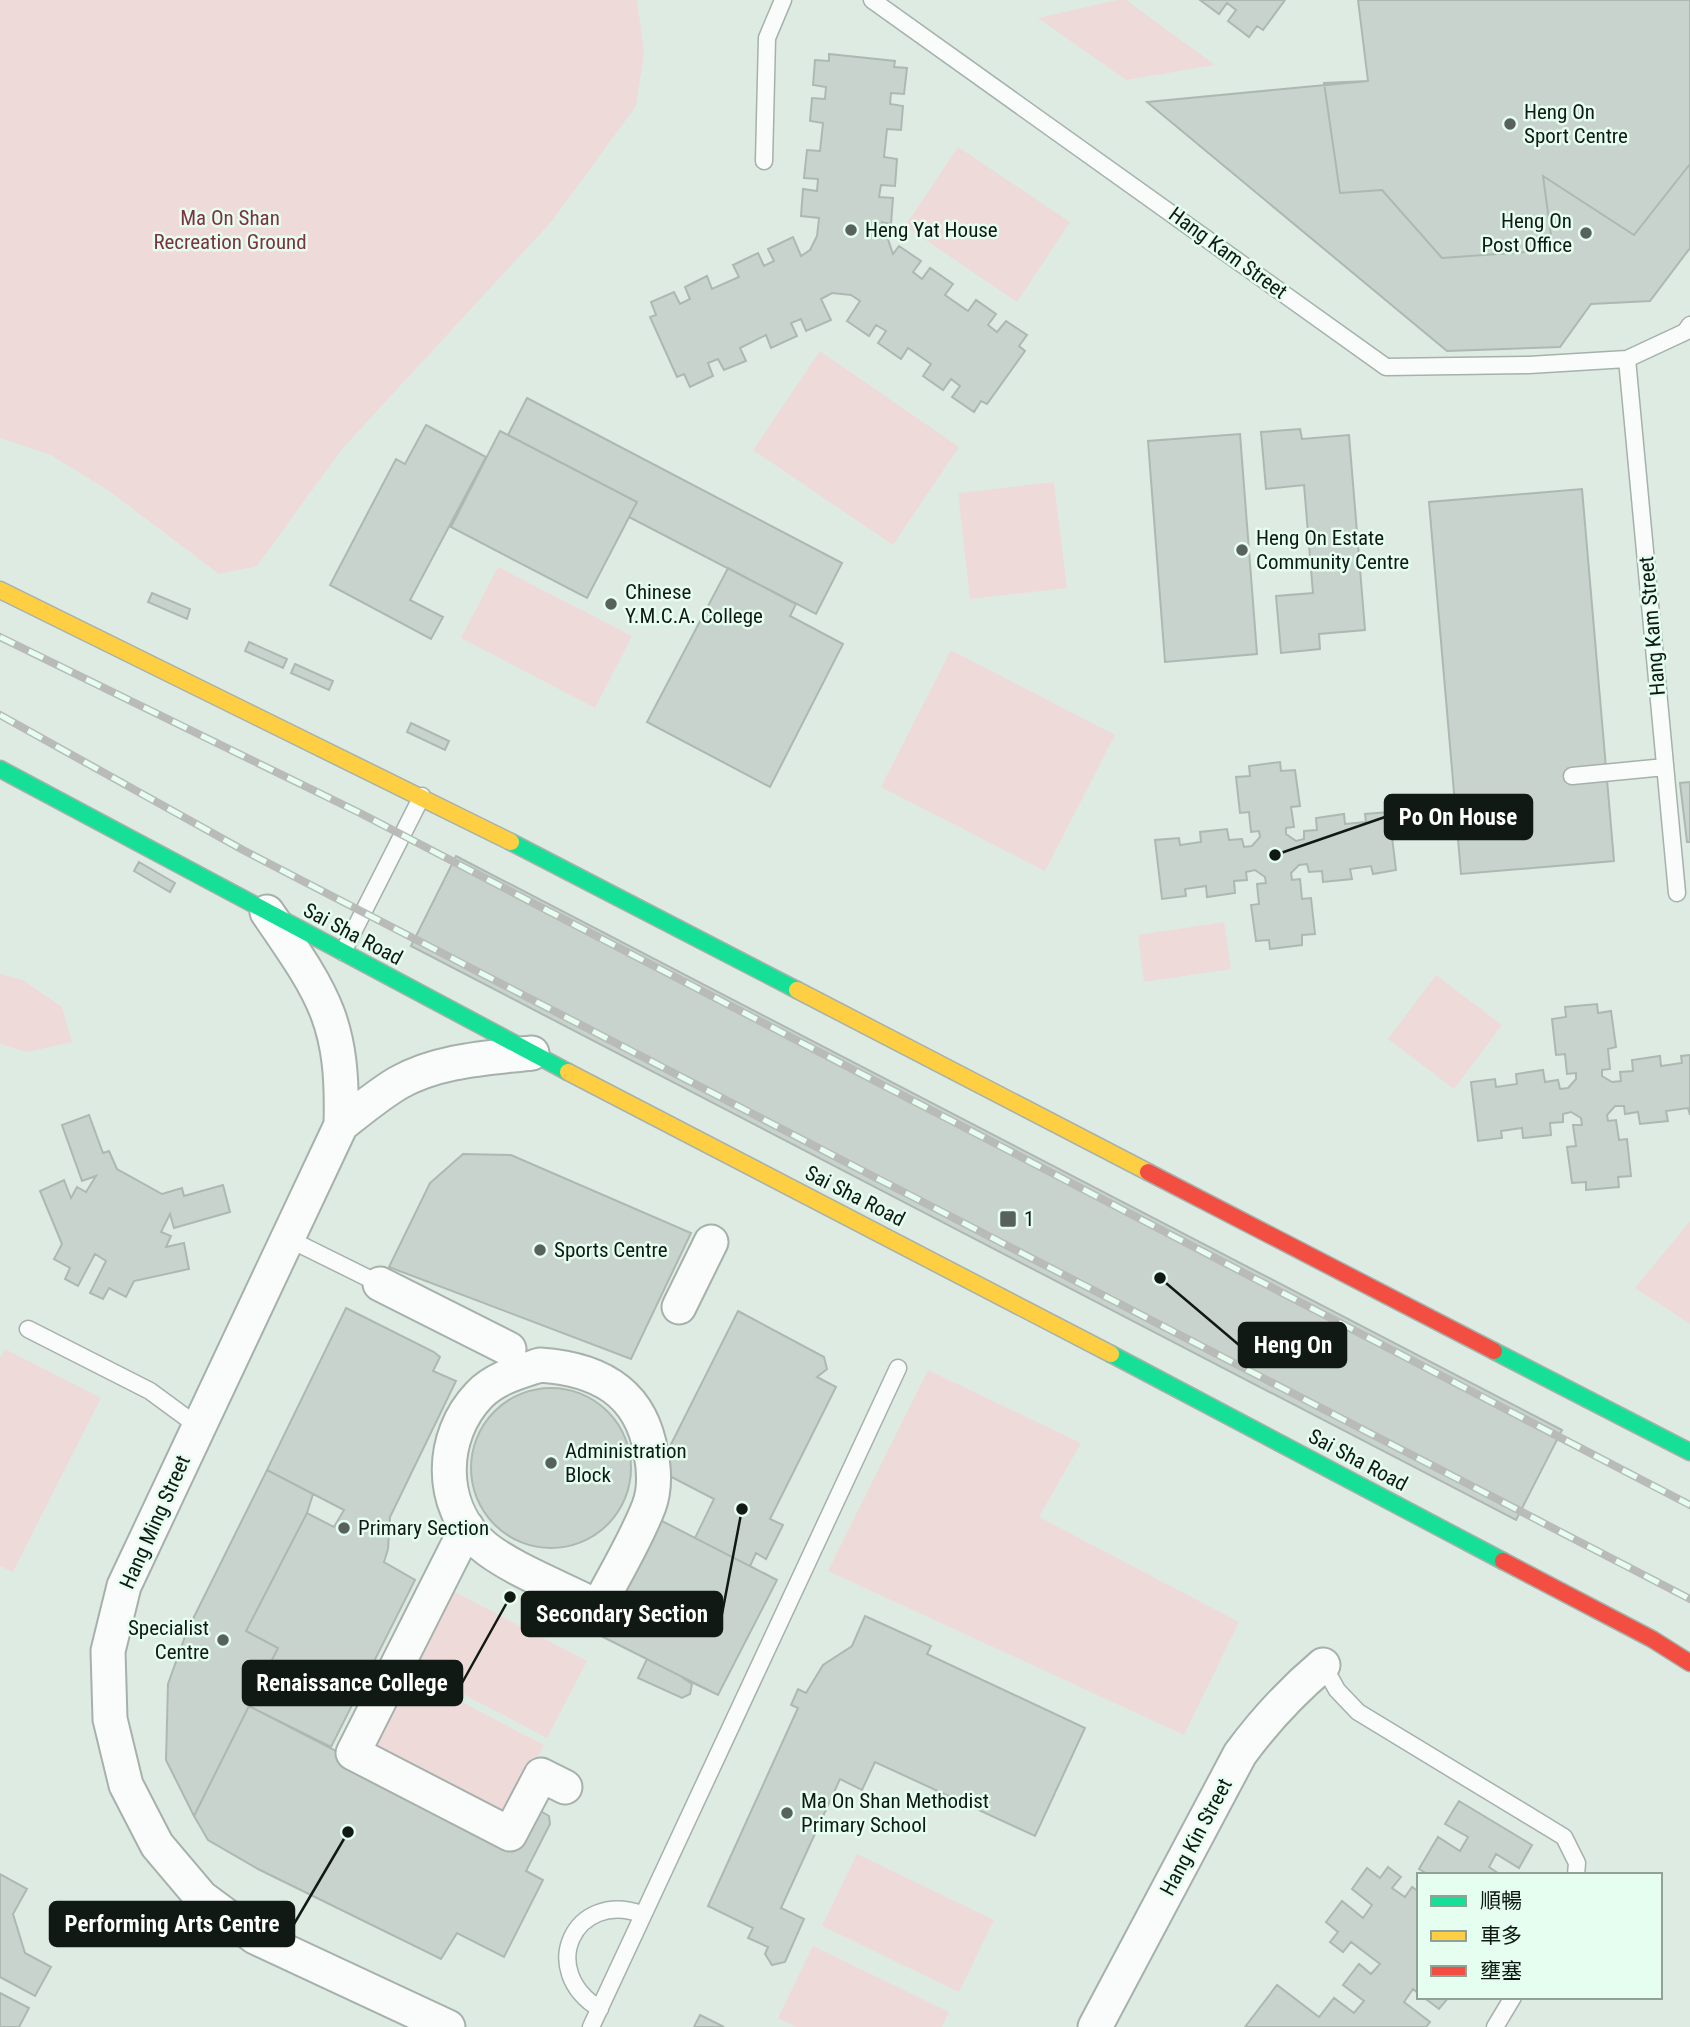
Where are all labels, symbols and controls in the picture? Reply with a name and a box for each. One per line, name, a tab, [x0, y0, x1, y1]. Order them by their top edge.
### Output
place label: Heng On Sport Centre	[1524, 100, 1628, 148]
marker: Heng On Sport Centre	[1502, 116, 1518, 132]
street label: Hang Kam Street	[1164, 202, 1292, 304]
park label: Ma On Shan Recreation Ground	[153, 206, 307, 254]
place label: Heng On Post Office	[1482, 209, 1572, 257]
place label: Heng Yat House	[865, 218, 998, 242]
marker: Heng Yat House	[843, 222, 859, 238]
marker: Heng On Post Office	[1578, 225, 1594, 241]
place label: Heng On Estate Community Centre	[1256, 526, 1409, 574]
marker: Heng On Estate Community Centre	[1234, 542, 1250, 558]
street label: Hang Kam Street	[1634, 555, 1670, 697]
place label: Chinese Y.M.C.A. College	[625, 580, 763, 628]
marker: Chinese Y.M.C.A. College	[603, 596, 619, 612]
callout: Po On House	[1385, 795, 1532, 839]
text: Po On House	[1399, 804, 1517, 831]
street label: Sai Sha Road	[299, 898, 407, 970]
street label: Sai Sha Road	[801, 1161, 909, 1231]
place label: 1	[1024, 1207, 1034, 1231]
marker: 1	[998, 1209, 1018, 1229]
place label: Sports Centre	[554, 1238, 668, 1262]
marker: Sports Centre	[532, 1242, 548, 1258]
callout: Heng On	[1239, 1323, 1346, 1367]
text: Heng On	[1254, 1332, 1332, 1359]
street label: Sai Sha Road	[1304, 1424, 1412, 1496]
place label: Administration Block	[565, 1439, 687, 1487]
street label: Hang Ming Street	[115, 1451, 195, 1593]
marker: Administration Block	[543, 1455, 559, 1471]
place label: Primary Section	[358, 1516, 489, 1540]
marker: Primary Section	[336, 1520, 352, 1536]
callout: Secondary Section	[522, 1592, 722, 1636]
text: Secondary Section	[536, 1601, 708, 1628]
place label: Specialist Centre	[128, 1616, 209, 1664]
marker: Specialist Centre	[215, 1632, 231, 1648]
callout: Renaissance College	[243, 1661, 462, 1705]
text: Renaissance College	[256, 1670, 448, 1697]
street label: Hang Kin Street	[1155, 1774, 1237, 1900]
place label: Ma On Shan Methodist Primary School	[801, 1789, 989, 1837]
marker: Ma On Shan Methodist Primary School	[779, 1805, 795, 1821]
legend	[1417, 1873, 1662, 1999]
text: 順暢	[1480, 1889, 1522, 1913]
callout: Performing Arts Centre	[50, 1902, 294, 1946]
text: Performing Arts Centre	[64, 1911, 280, 1938]
text: 車多	[1480, 1924, 1522, 1948]
text: 壅塞	[1480, 1959, 1522, 1983]

